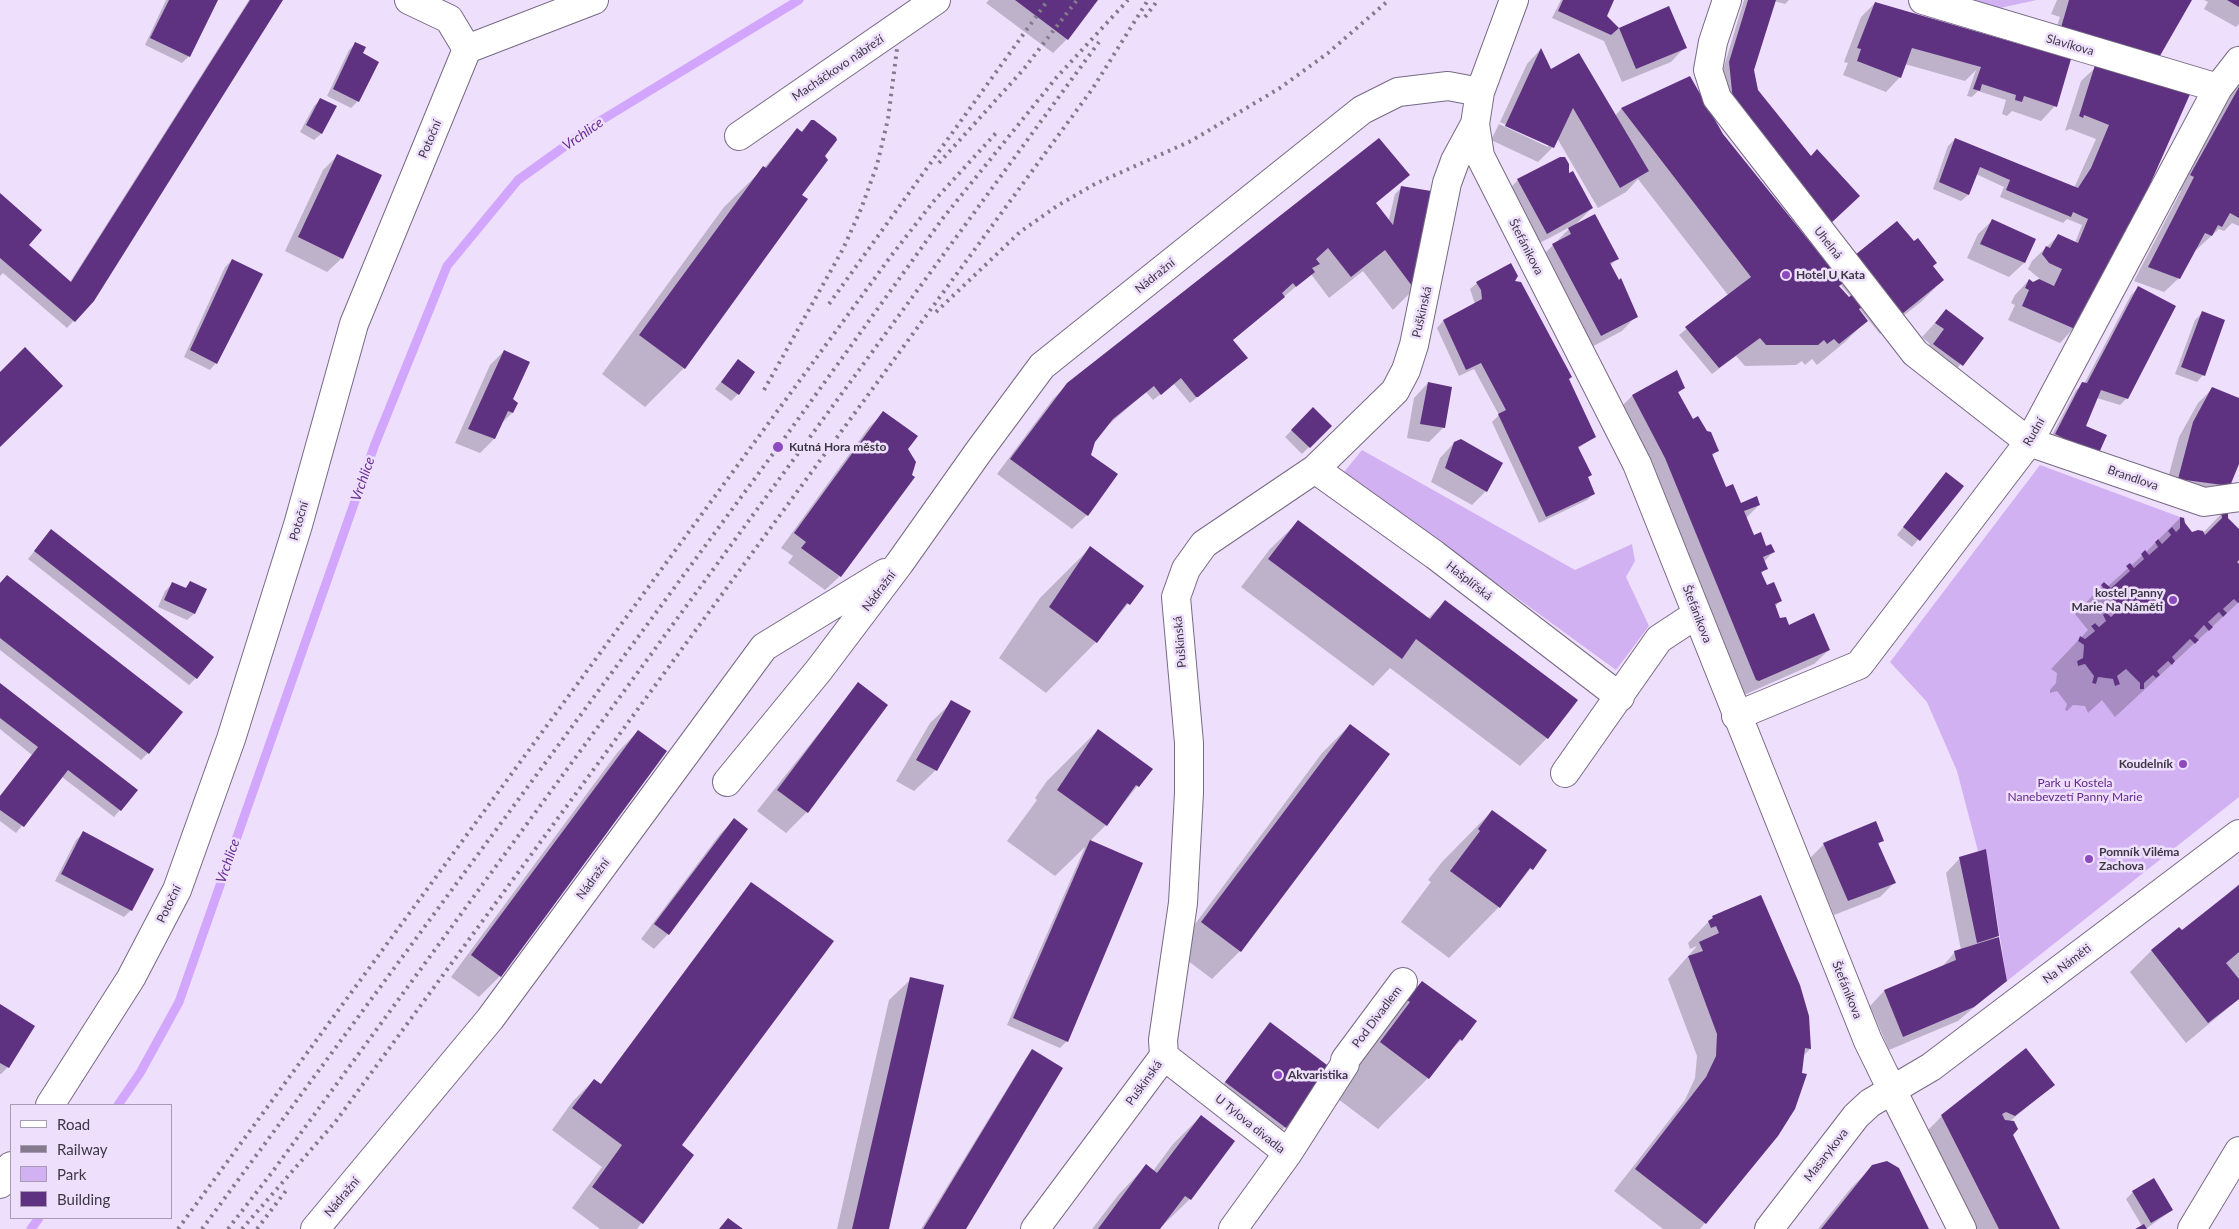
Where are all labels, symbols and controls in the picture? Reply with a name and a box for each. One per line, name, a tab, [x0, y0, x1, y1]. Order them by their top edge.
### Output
street label: Slavíkova	[2045, 31, 2095, 59]
street label: Macháčkovo nábřeží	[789, 32, 887, 104]
water label: Vrchlice	[559, 114, 607, 154]
street label: Potoční	[416, 118, 444, 160]
street label: Štefánikova	[1506, 217, 1546, 277]
street label: Uhelná	[1811, 224, 1845, 262]
street label: Nádražní	[1132, 256, 1178, 296]
place label: Hotel U Kata	[1796, 268, 1865, 282]
marker: Hotel U Kata	[1780, 269, 1792, 281]
street label: Puškinská	[1409, 285, 1435, 339]
street label: Rudní	[2020, 415, 2048, 449]
marker: Kutná Hora město	[771, 440, 785, 454]
place label: Kutná Hora město	[789, 440, 886, 454]
water label: Vrchlice	[348, 455, 378, 503]
street label: Brandlova	[2106, 463, 2160, 493]
street label: Potoční	[287, 500, 311, 542]
street label: Hašplířská	[1443, 559, 1495, 603]
street label: Nádražní	[859, 568, 899, 614]
street label: Štefánikova	[1679, 583, 1715, 645]
place label: kostel Panny Marie Na Náměti	[2071, 586, 2163, 614]
marker: kostel Panny Marie Na Náměti	[2167, 594, 2179, 606]
street label: Puškinská	[1171, 615, 1189, 669]
place label: Koudelník	[2119, 757, 2173, 771]
marker: Koudelník	[2177, 758, 2189, 770]
park label: Park u Kostela Nanebevzetí Panny Marie	[2007, 776, 2143, 804]
water label: Vrchlice	[213, 837, 243, 885]
place label: Pomník Viléma Zachova	[2099, 845, 2179, 873]
marker: Pomník Viléma Zachova	[2083, 853, 2095, 865]
street label: Nádražní	[573, 856, 613, 902]
street label: Potoční	[154, 883, 184, 925]
street label: Na Náměti	[2040, 941, 2094, 987]
street label: Štefánikova	[1829, 959, 1865, 1021]
street label: Pod Divadlem	[1349, 983, 1405, 1051]
street label: Puškinská	[1123, 1058, 1165, 1108]
place label: Akvaristika	[1288, 1068, 1348, 1082]
marker: Akvaristika	[1272, 1069, 1284, 1081]
street label: U Tylova divadla	[1212, 1091, 1288, 1157]
legend	[10, 1104, 172, 1219]
text: Road	[57, 1115, 90, 1133]
street label: Masarykova	[1801, 1126, 1851, 1184]
text: Railway	[57, 1140, 108, 1158]
text: Park	[57, 1165, 86, 1183]
street label: Nádražní	[321, 1174, 363, 1220]
text: Building	[57, 1190, 110, 1208]

